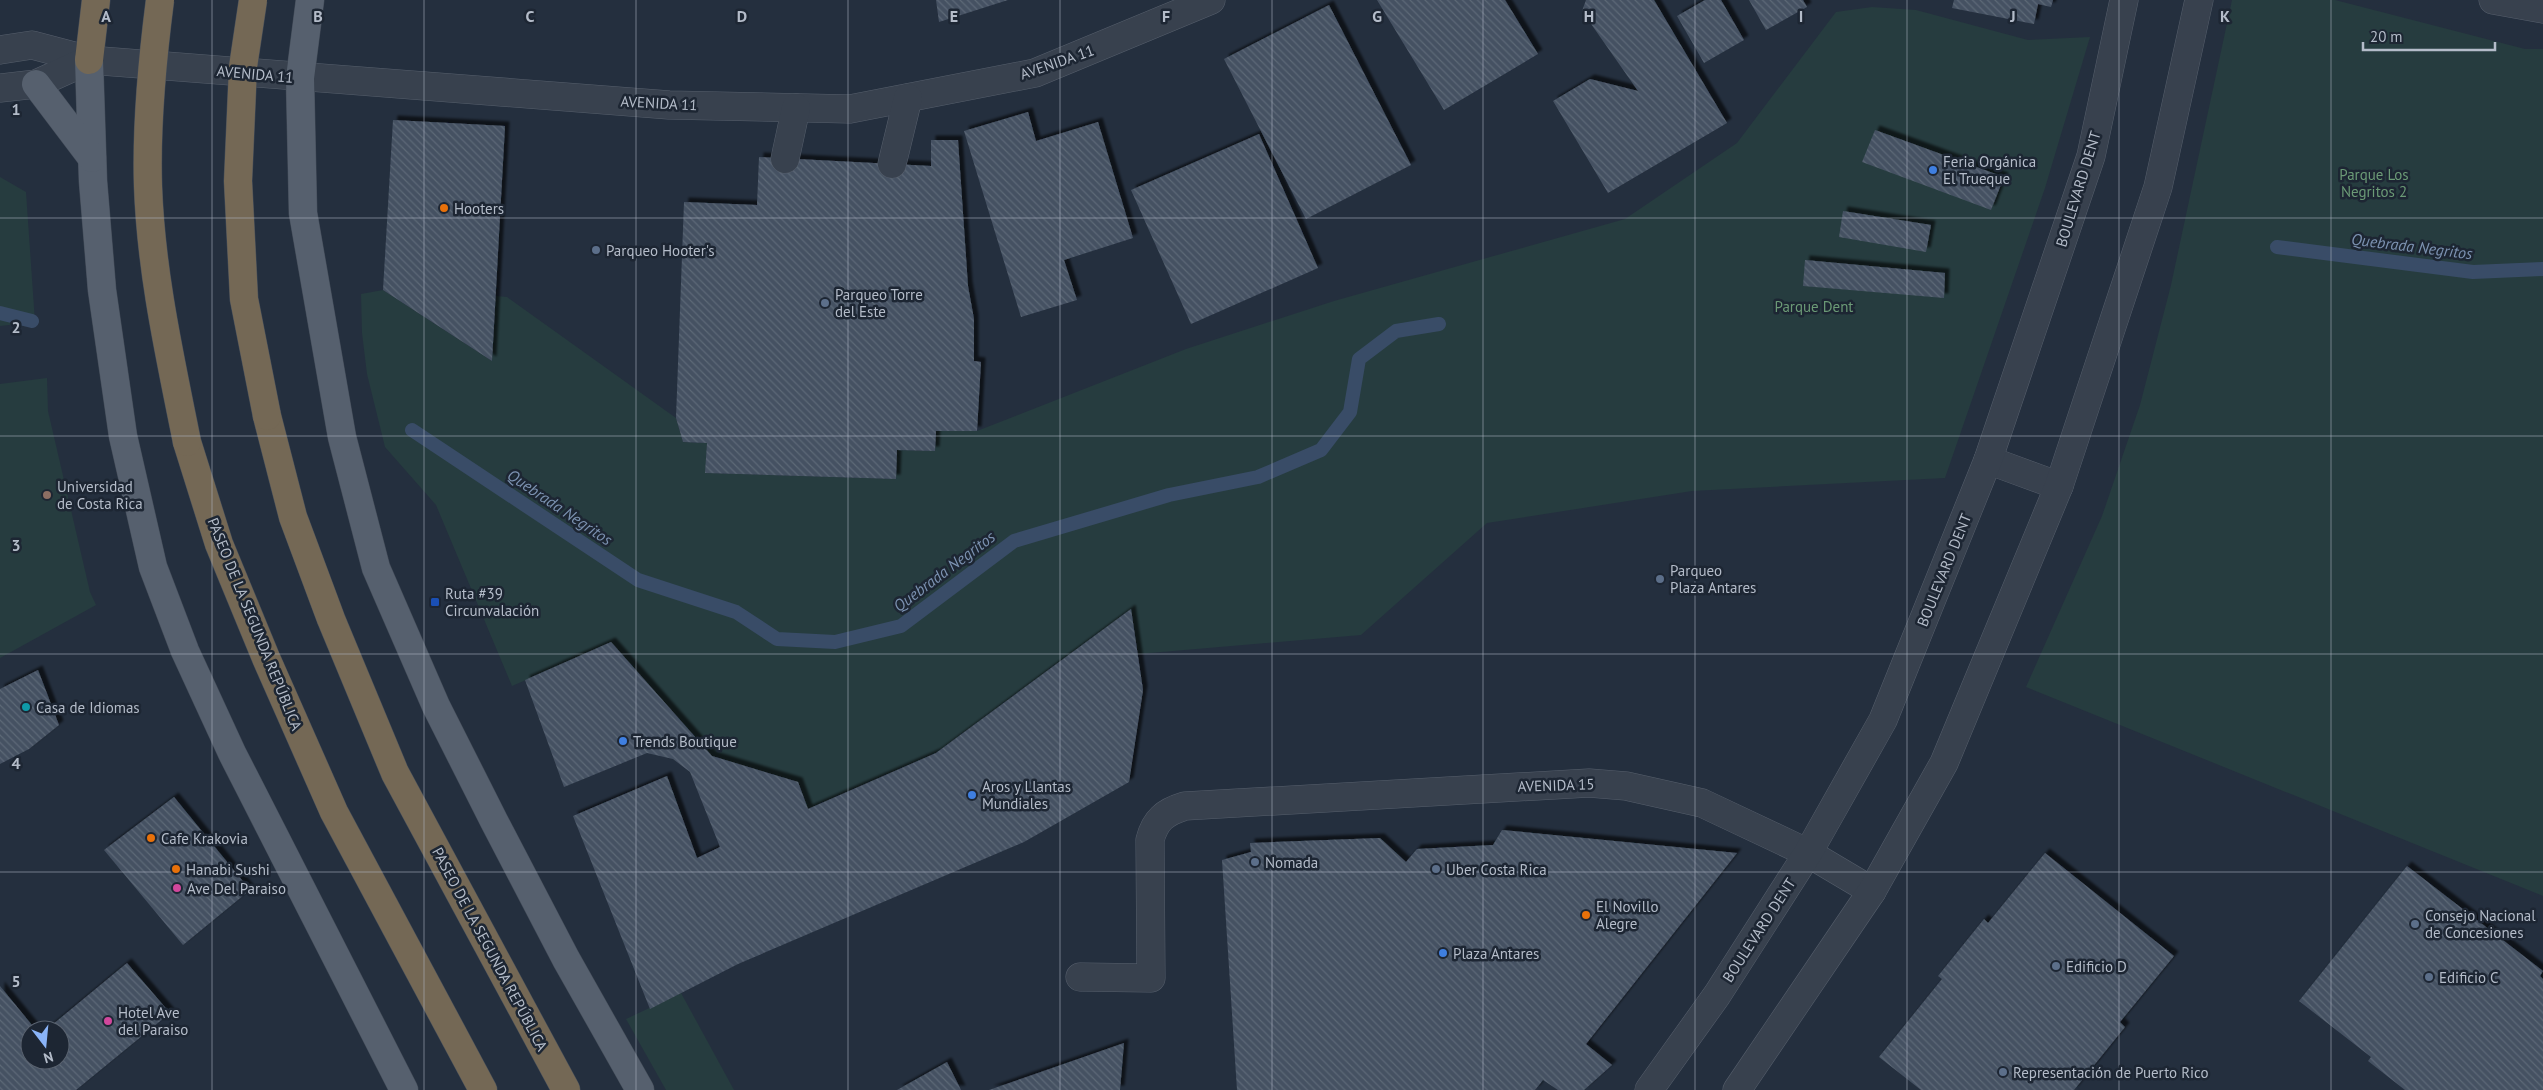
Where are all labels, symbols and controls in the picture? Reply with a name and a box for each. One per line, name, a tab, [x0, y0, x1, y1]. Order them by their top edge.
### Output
text: A	[101, 6, 111, 26]
text: B	[313, 6, 323, 26]
text: C	[526, 6, 535, 26]
text: D	[737, 6, 747, 26]
text: E	[950, 6, 958, 26]
text: F	[1162, 6, 1170, 26]
text: G	[1372, 6, 1382, 26]
text: H	[1584, 6, 1594, 26]
text: I	[1799, 6, 1803, 26]
text: J	[2009, 6, 2016, 26]
text: K	[2220, 6, 2230, 26]
scale bar	[2363, 20, 2496, 52]
text: 20 m	[2370, 27, 2403, 46]
street label: AVENIDA 11	[1017, 40, 1097, 84]
street label: AVENIDA 11	[216, 61, 294, 87]
street label: AVENIDA 11	[620, 91, 698, 115]
text: 1	[11, 99, 21, 119]
street label: BOULEVARD DENT	[2051, 128, 2105, 249]
place label: Feria Orgánica El Trueque	[1943, 152, 2036, 188]
marker: Feria Orgánica El Trueque	[1927, 164, 1939, 176]
park label: Parque Los Negritos 2	[2339, 165, 2409, 201]
place label: Hooters	[454, 199, 504, 218]
marker: Hooters	[438, 202, 450, 214]
water label: Quebrada Negritos	[2350, 229, 2474, 263]
place label: Parqueo Hooter's	[606, 241, 715, 260]
marker: Parqueo Hooter's	[590, 244, 602, 256]
place label: Parqueo Torre del Este	[835, 285, 923, 321]
marker: Parqueo Torre del Este	[819, 297, 831, 309]
park label: Parque Dent	[1775, 297, 1853, 316]
text: 2	[11, 317, 21, 337]
water label: Quebrada Negritos	[504, 465, 617, 550]
place label: Universidad de Costa Rica	[57, 477, 143, 513]
marker: Universidad de Costa Rica	[41, 489, 53, 501]
street label: BOULEVARD DENT	[1913, 510, 1976, 629]
street label: PASEO DE LA SEGUNDA REPÚBLICA	[203, 515, 307, 733]
water label: Quebrada Negritos	[889, 526, 999, 616]
text: 3	[11, 535, 21, 555]
place label: Parqueo Plaza Antares	[1670, 561, 1756, 597]
marker: Parqueo Plaza Antares	[1654, 573, 1666, 585]
place label: Ruta #39 Circunvalación	[445, 584, 539, 620]
marker: Ruta #39 Circunvalación	[429, 596, 441, 608]
place label: Casa de Idiomas	[36, 698, 140, 717]
marker: Casa de Idiomas	[20, 701, 32, 713]
place label: Trends Boutique	[633, 732, 737, 751]
marker: Trends Boutique	[617, 735, 629, 747]
text: 4	[11, 753, 21, 773]
street label: AVENIDA 15	[1517, 774, 1595, 796]
place label: Aros y Llantas Mundiales	[982, 777, 1071, 813]
marker: Aros y Llantas Mundiales	[966, 789, 978, 801]
place label: Cafe Krakovia	[161, 829, 248, 848]
marker: Cafe Krakovia	[145, 832, 157, 844]
street label: PASEO DE LA SEGUNDA REPÚBLICA	[428, 844, 552, 1054]
place label: Nomada	[1265, 853, 1318, 872]
marker: Nomada	[1249, 856, 1261, 868]
place label: Hanabi Sushi	[186, 860, 270, 879]
place label: Uber Costa Rica	[1446, 860, 1547, 879]
marker: Hanabi Sushi	[170, 863, 182, 875]
marker: Uber Costa Rica	[1430, 863, 1442, 875]
street label: BOULEVARD DENT	[1718, 874, 1800, 986]
place label: Ave Del Paraiso	[187, 879, 286, 898]
marker: Ave Del Paraiso	[171, 882, 183, 894]
place label: El Novillo Alegre	[1596, 897, 1658, 933]
place label: Consejo Nacional de Concesiones	[2425, 906, 2536, 942]
marker: El Novillo Alegre	[1580, 909, 1592, 921]
marker: Consejo Nacional de Concesiones	[2409, 918, 2421, 930]
place label: Plaza Antares	[1453, 944, 1539, 963]
marker: Plaza Antares	[1437, 947, 1449, 959]
place label: Edificio D	[2066, 957, 2127, 976]
marker: Edificio D	[2050, 960, 2062, 972]
place label: Edificio C	[2439, 968, 2499, 987]
text: 5	[11, 971, 21, 991]
marker: Edificio C	[2423, 971, 2435, 983]
place label: Hotel Ave del Paraiso	[118, 1003, 188, 1039]
marker: Hotel Ave del Paraiso	[102, 1015, 114, 1027]
north arrow	[20, 1020, 70, 1070]
text: N	[42, 1048, 55, 1067]
place label: Representación de Puerto Rico	[2013, 1063, 2209, 1082]
marker: Representación de Puerto Rico	[1997, 1066, 2009, 1078]

